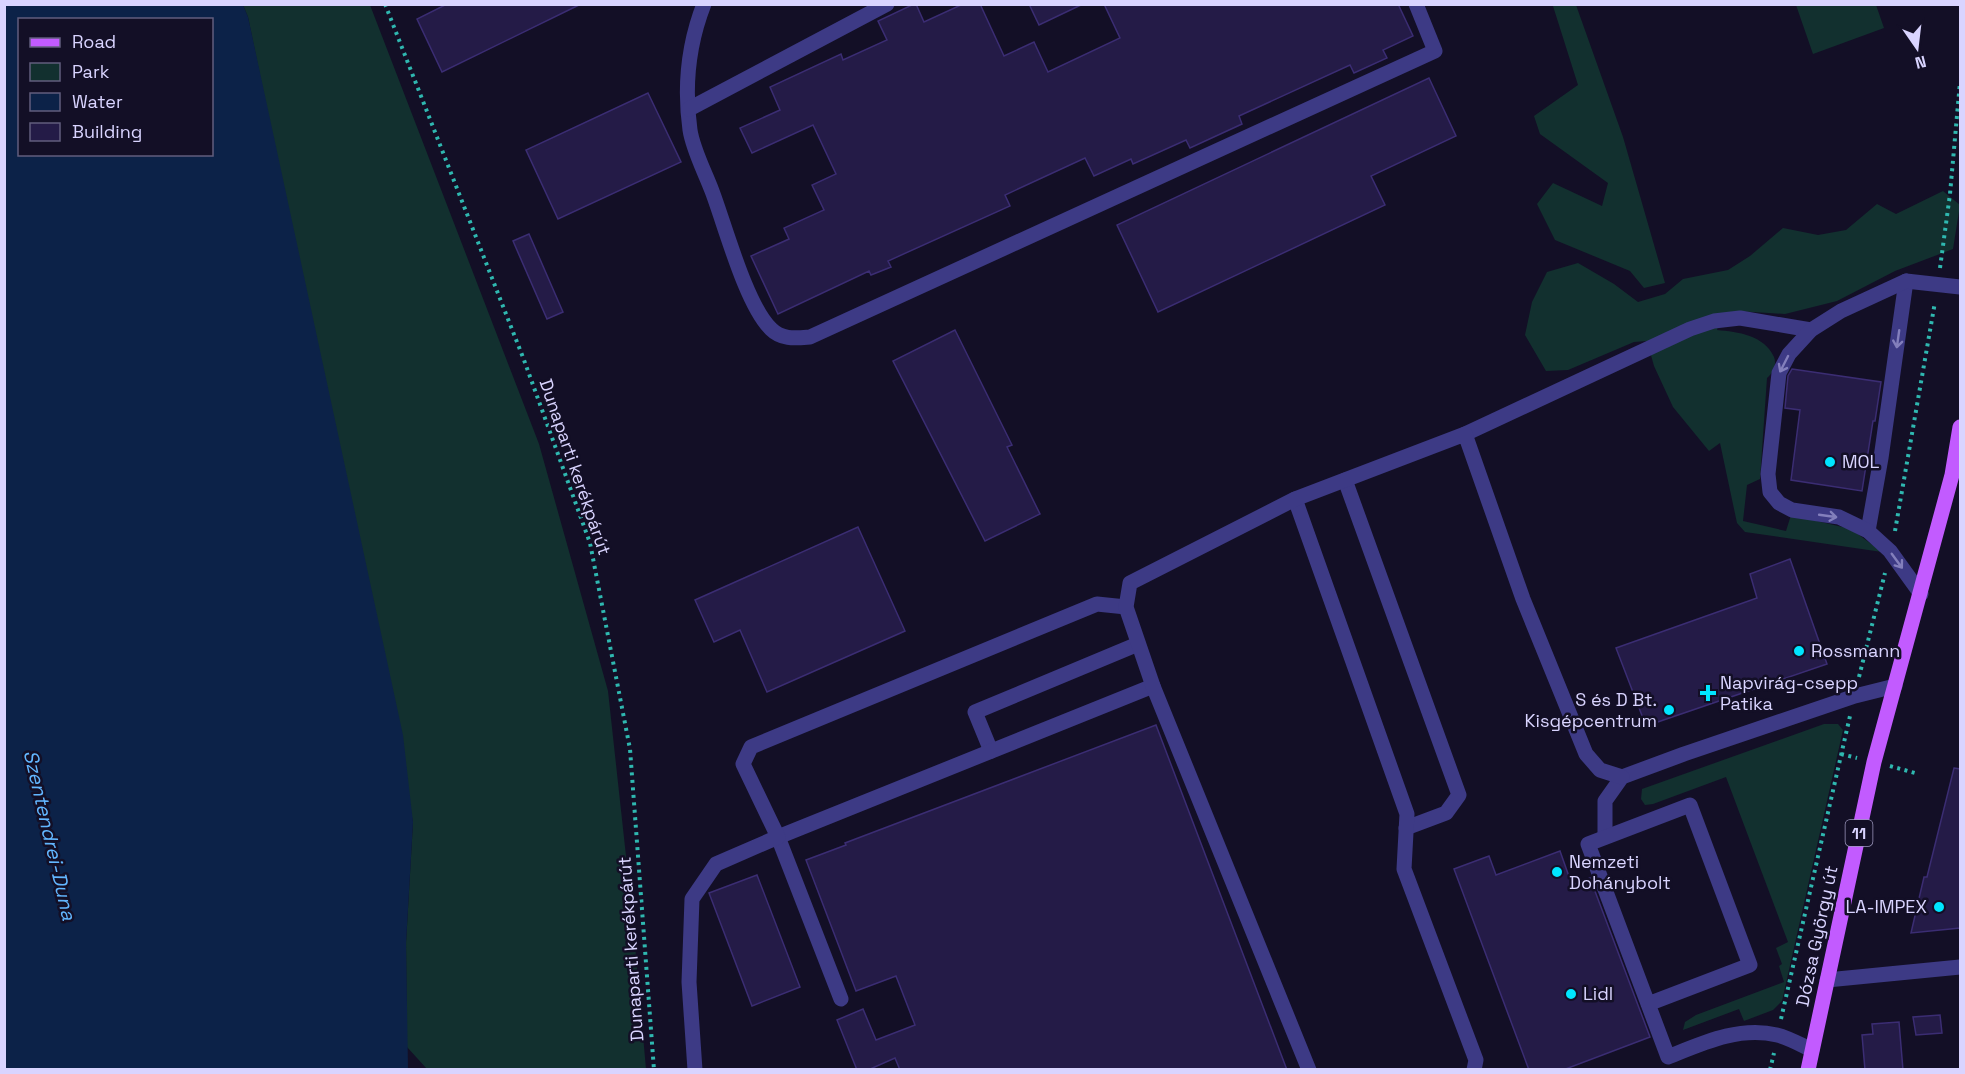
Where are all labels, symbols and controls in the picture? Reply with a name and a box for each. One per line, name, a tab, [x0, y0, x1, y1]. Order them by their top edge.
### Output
legend	[18, 18, 213, 156]
north arrow	[1887, 18, 1947, 78]
text: Road	[72, 30, 116, 53]
text: N	[1913, 51, 1928, 74]
text: Park	[72, 60, 110, 83]
text: Water	[72, 90, 123, 113]
text: Building	[72, 120, 142, 143]
one-way arrow	[1892, 329, 1903, 348]
one-way arrow	[1778, 355, 1789, 373]
street label: Dunaparti kerékpárút	[534, 376, 616, 558]
place label: MOL	[1842, 450, 1880, 473]
marker: MOL	[1823, 455, 1837, 469]
one-way arrow	[1817, 510, 1837, 521]
one-way arrow	[1891, 552, 1903, 568]
place label: Rossmann	[1811, 639, 1900, 662]
marker: Rossmann	[1792, 644, 1806, 658]
place label: Napvirág-csepp Patika	[1720, 671, 1858, 715]
marker: Napvirág-csepp Patika	[1701, 686, 1715, 700]
place label: S és D Bt. Kisgépcentrum	[1525, 688, 1657, 732]
marker: S és D Bt. Kisgépcentrum	[1662, 703, 1676, 717]
water label: Szentendrei-Duna	[18, 747, 82, 923]
road number: 11	[1846, 820, 1872, 846]
place label: Nemzeti Dohánybolt	[1569, 850, 1671, 894]
street label: Dunaparti kerékpárút	[613, 856, 648, 1042]
street label: Dózsa György út	[1790, 863, 1843, 1008]
marker: Nemzeti Dohánybolt	[1550, 865, 1564, 879]
place label: LA-IMPEX	[1845, 895, 1927, 918]
marker: LA-IMPEX	[1932, 900, 1946, 914]
place label: Lidl	[1583, 982, 1613, 1005]
marker: Lidl	[1564, 987, 1578, 1001]

